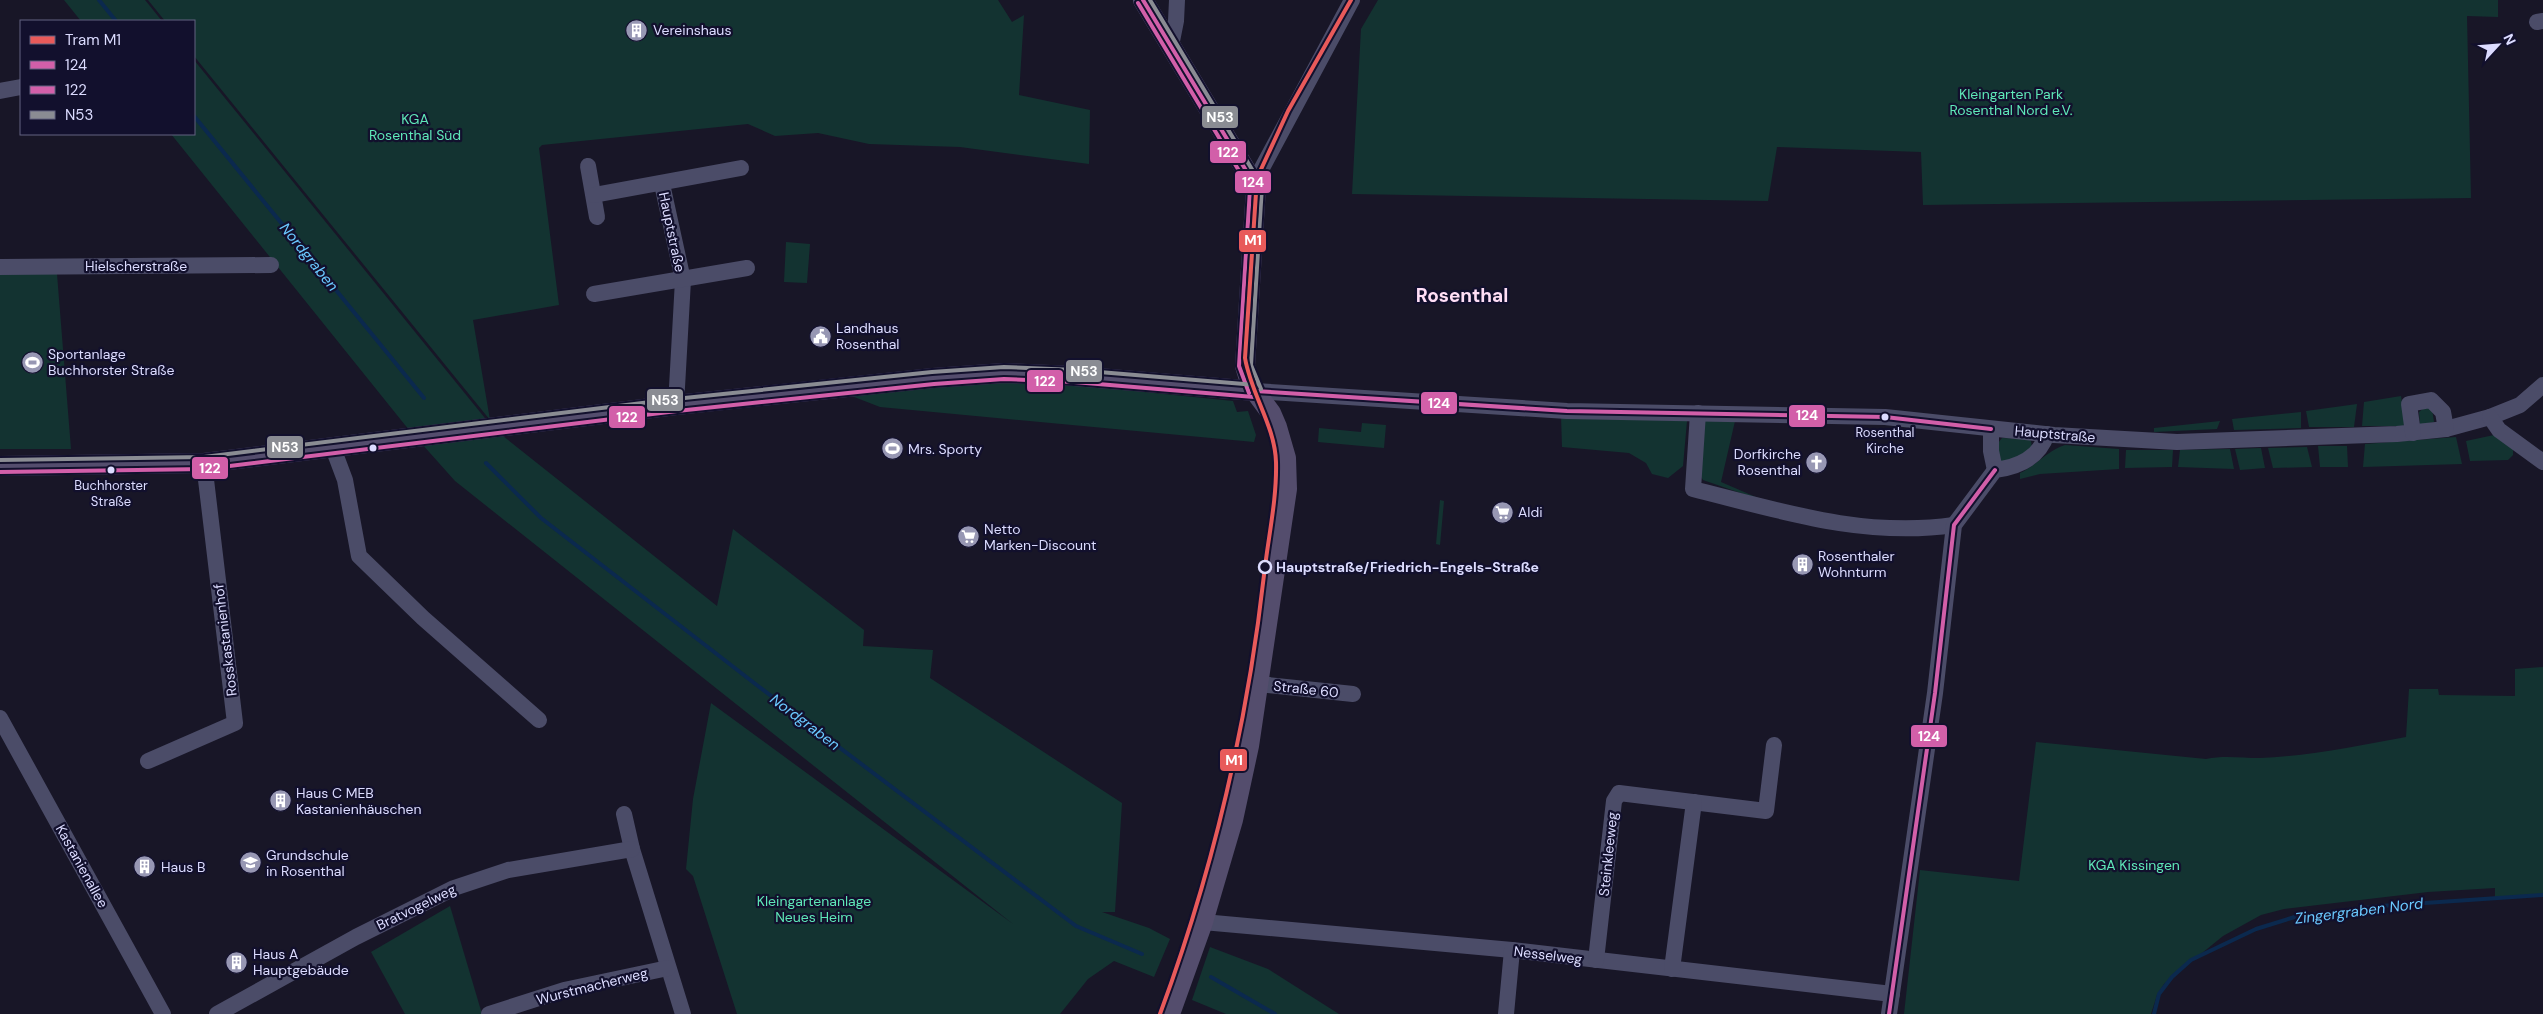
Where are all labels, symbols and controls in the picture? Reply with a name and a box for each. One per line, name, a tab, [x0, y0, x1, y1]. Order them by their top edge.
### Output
building icon: Vereinshaus	[625, 18, 649, 42]
legend	[20, 20, 195, 135]
north arrow	[2473, 20, 2523, 70]
place label: Vereinshaus	[653, 21, 731, 39]
text: Tram M1	[65, 30, 121, 50]
text: N	[2499, 31, 2520, 48]
text: 124	[65, 55, 87, 75]
text: 122	[65, 80, 87, 100]
park label: Kleingarten Park Rosenthal Nord e.V.	[1949, 85, 2073, 119]
text: N53	[65, 105, 93, 125]
line badge: N53	[1201, 105, 1239, 129]
text: N53	[1206, 108, 1234, 126]
park label: KGA Rosenthal Süd	[369, 110, 461, 144]
line badge: 122	[1209, 140, 1247, 164]
text: 122	[1217, 143, 1239, 161]
line badge: 124	[1234, 170, 1272, 194]
text: 124	[1242, 173, 1264, 191]
street label: Hauptstraße	[655, 190, 689, 274]
water label: Nordgraben	[275, 219, 343, 296]
line badge: M1	[1238, 229, 1267, 253]
text: M1	[1244, 231, 1262, 249]
street label: Hielscherstraße	[85, 257, 187, 275]
district label: Rosenthal	[1416, 283, 1508, 308]
place label: Landhaus Rosenthal	[836, 319, 900, 353]
public building icon: Landhaus Rosenthal	[808, 324, 832, 348]
place label: Sportanlage Buchhorster Straße	[48, 345, 174, 379]
sports icon: Sportanlage Buchhorster Straße	[20, 350, 44, 374]
line badge: N53	[1065, 359, 1103, 383]
text: N53	[1070, 362, 1098, 380]
line badge: 122	[1026, 369, 1064, 393]
text: 122	[1034, 372, 1056, 390]
line badge: N53	[646, 388, 684, 412]
text: N53	[651, 391, 679, 409]
line badge: 124	[1420, 391, 1458, 415]
text: 124	[1428, 394, 1450, 412]
line badge: 124	[1788, 404, 1826, 428]
line badge: 122	[608, 405, 646, 429]
text: 124	[1796, 406, 1818, 424]
text: 122	[616, 408, 638, 426]
marker: Rosenthal Kirche	[1880, 412, 1890, 422]
street label: Hauptstraße	[2014, 421, 2096, 447]
place label: Rosenthal Kirche	[1856, 424, 1914, 457]
line badge: N53	[266, 435, 304, 459]
sports icon: Mrs. Sporty	[880, 437, 904, 461]
text: N53	[271, 438, 299, 456]
place label: Mrs. Sporty	[908, 440, 982, 458]
unlabelled marker	[368, 443, 378, 453]
place label: Dorfkirche Rosenthal	[1734, 445, 1801, 479]
church icon: Dorfkirche Rosenthal	[1805, 450, 1829, 474]
line badge: 122	[191, 456, 229, 480]
text: 122	[199, 459, 221, 477]
marker: Buchhorster Straße	[106, 465, 116, 475]
place label: Buchhorster Straße	[74, 477, 148, 510]
supermarket icon: Aldi	[1490, 500, 1514, 524]
place label: Aldi	[1518, 503, 1543, 521]
place label: Netto Marken-Discount	[984, 520, 1097, 554]
supermarket icon: Netto Marken-Discount	[956, 525, 980, 549]
place label: Rosenthaler Wohnturm	[1818, 547, 1895, 581]
building icon: Rosenthaler Wohnturm	[1790, 552, 1814, 576]
place label: Hauptstraße/Friedrich-Engels-Straße	[1276, 558, 1539, 576]
marker: Hauptstraße/Friedrich-Engels-Straße	[1258, 560, 1272, 574]
street label: Rosskastanienhof	[209, 582, 241, 697]
street label: Straße 60	[1272, 677, 1340, 701]
water label: Nordgraben	[766, 689, 844, 755]
line badge: 124	[1910, 724, 1948, 748]
text: 124	[1918, 727, 1940, 745]
line badge: M1	[1219, 748, 1248, 772]
text: M1	[1225, 751, 1243, 769]
place label: Haus C MEB Kastanienhäuschen	[296, 784, 421, 818]
building icon: Haus C MEB Kastanienhäuschen	[268, 789, 292, 813]
street label: Steinkleeweg	[1595, 811, 1621, 897]
street label: Kastanienallee	[52, 821, 112, 911]
place label: Grundschule in Rosenthal	[266, 846, 349, 880]
school or university icon: Grundschule in Rosenthal	[238, 851, 262, 875]
building icon: Haus B	[133, 855, 157, 879]
park label: KGA Kissingen	[2088, 856, 2180, 874]
place label: Haus B	[161, 858, 205, 876]
street label: Bratvogelweg	[373, 880, 459, 934]
park label: Kleingartenanlage Neues Heim	[757, 892, 871, 926]
water label: Zingergraben Nord	[2294, 893, 2425, 929]
street label: Nesselweg	[1513, 942, 1583, 968]
place label: Haus A Hauptgebäude	[253, 945, 349, 979]
building icon: Haus A Hauptgebäude	[225, 950, 249, 974]
street label: Wurstmacherweg	[534, 963, 650, 1009]

